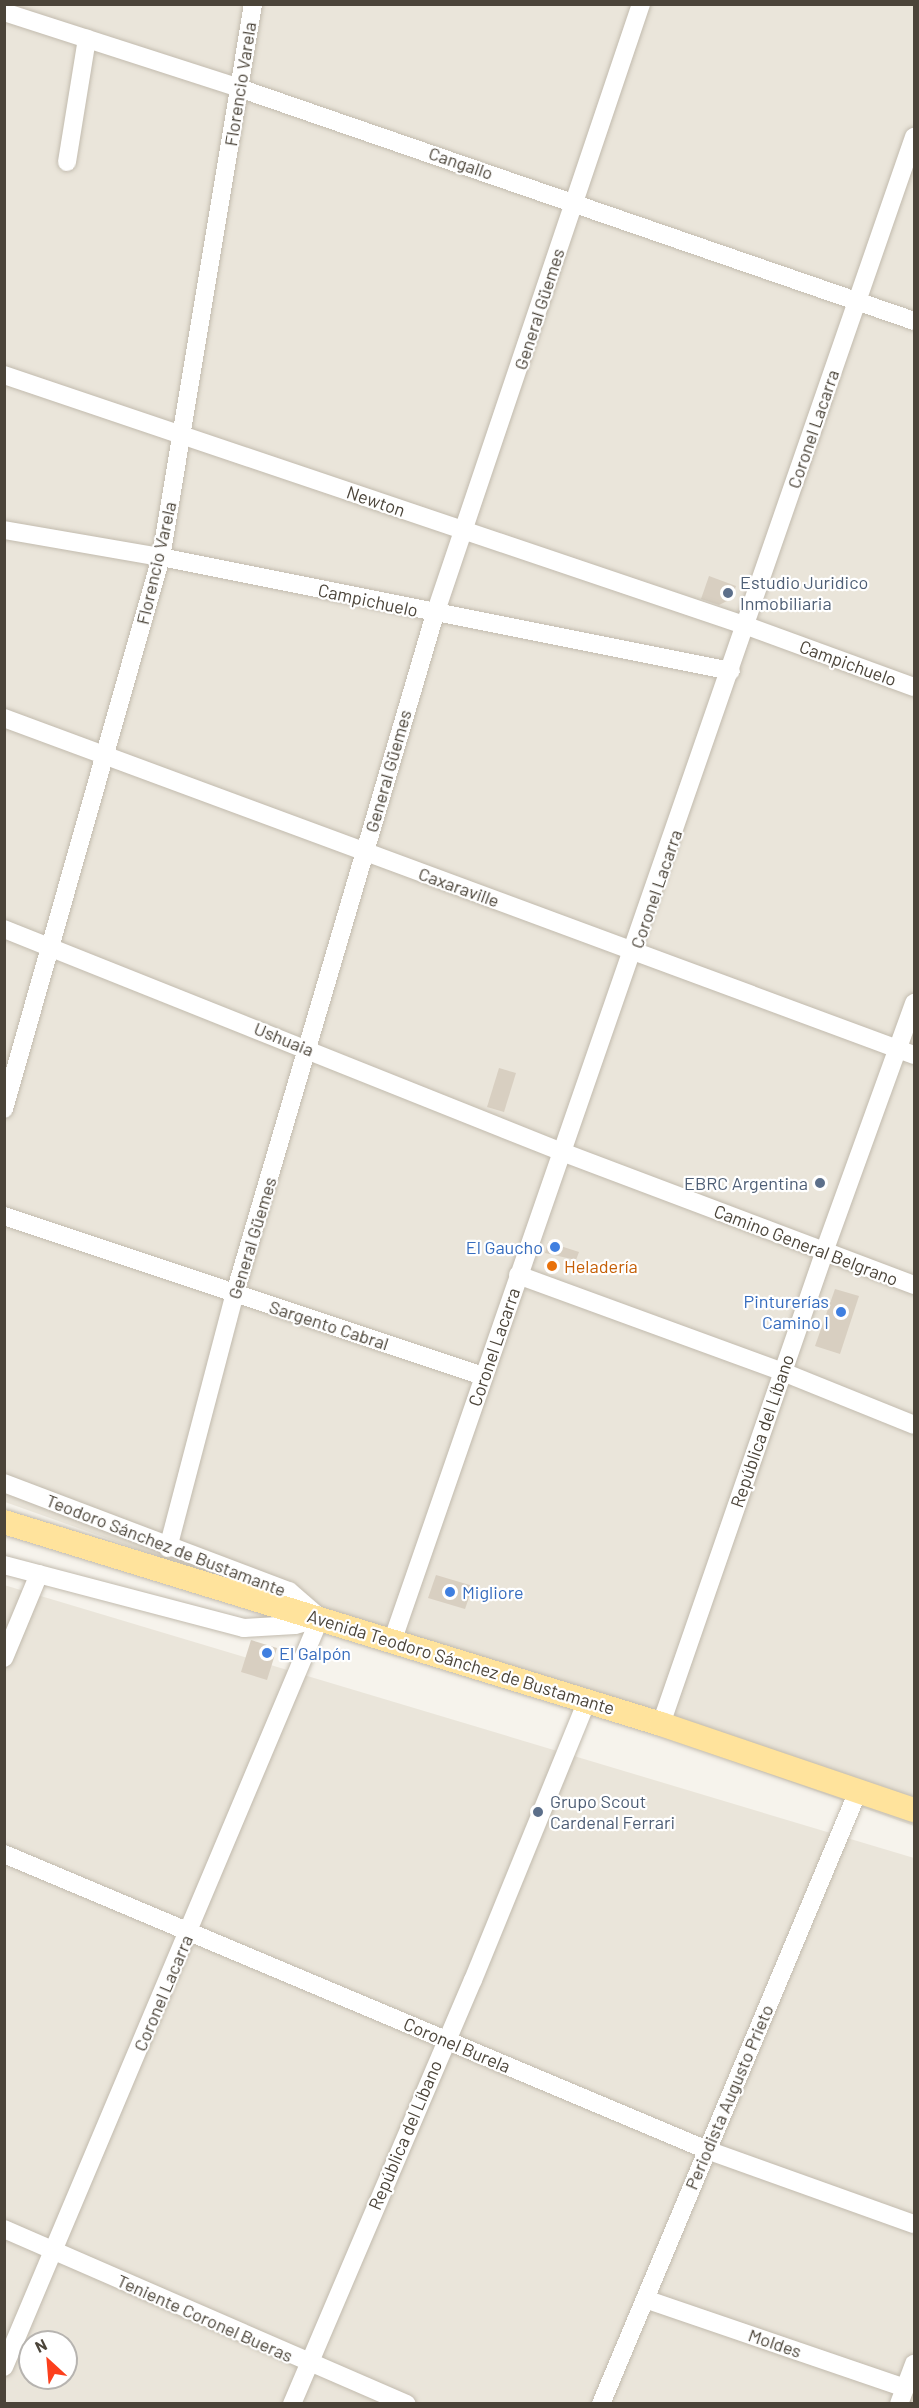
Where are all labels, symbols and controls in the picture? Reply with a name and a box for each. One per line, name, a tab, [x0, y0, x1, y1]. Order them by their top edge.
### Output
street label: Florencio Varela	[220, 20, 260, 148]
street label: Cangallo	[426, 142, 496, 184]
street label: General Güemes	[509, 246, 569, 372]
street label: Coronel Lacarra	[783, 367, 843, 491]
street label: Newton	[344, 481, 408, 521]
street label: Florencio Varela	[131, 499, 181, 627]
place label: Estudio Juridico Inmobiliaria	[740, 572, 868, 614]
street label: Campichuelo	[316, 579, 420, 621]
marker: Estudio Juridico Inmobiliaria	[721, 586, 735, 600]
street label: Campichuelo	[797, 635, 899, 691]
street label: General Güemes	[360, 707, 416, 835]
street label: Coronel Lacarra	[626, 827, 686, 951]
street label: Caxaraville	[416, 862, 502, 912]
street label: Ushuaia	[251, 1017, 317, 1061]
place label: EBRC Argentina	[684, 1172, 808, 1194]
street label: General Güemes	[223, 1174, 281, 1302]
marker: EBRC Argentina	[813, 1176, 827, 1190]
street label: Camino General Belgrano	[711, 1200, 901, 1290]
place label: El Gaucho	[466, 1236, 543, 1258]
marker: El Gaucho	[548, 1240, 562, 1254]
place label: Heladería	[564, 1255, 638, 1277]
marker: Heladería	[545, 1259, 559, 1273]
street label: Coronel Lacarra	[464, 1285, 524, 1409]
place label: Pinturerías Camino I	[744, 1291, 829, 1334]
street label: Sargento Cabral	[267, 1296, 391, 1354]
marker: Pinturerías Camino I	[834, 1305, 848, 1319]
street label: República del Líbano	[726, 1352, 798, 1510]
street label: Teodoro Sánchez de Bustamante	[43, 1489, 289, 1601]
place label: Migliore	[462, 1581, 524, 1603]
marker: Migliore	[443, 1585, 457, 1599]
street label: Avenida Teodoro Sánchez de Bustamante	[305, 1605, 617, 1719]
place label: El Galpón	[279, 1642, 351, 1664]
marker: El Galpón	[260, 1646, 274, 1660]
place label: Grupo Scout Cardenal Ferrari	[550, 1791, 675, 1834]
marker: Grupo Scout Cardenal Ferrari	[531, 1805, 545, 1819]
street label: Coronel Lacarra	[129, 1932, 197, 2054]
street label: Periodista Augusto Prieto	[680, 2001, 778, 2193]
street label: Coronel Burela	[400, 2013, 514, 2077]
street label: República del Líbano	[364, 2057, 446, 2213]
street label: Teniente Coronel Bueras	[114, 2269, 296, 2367]
street label: Moldes	[746, 2324, 804, 2362]
north arrow	[18, 2330, 78, 2390]
text: N	[32, 2334, 50, 2356]

